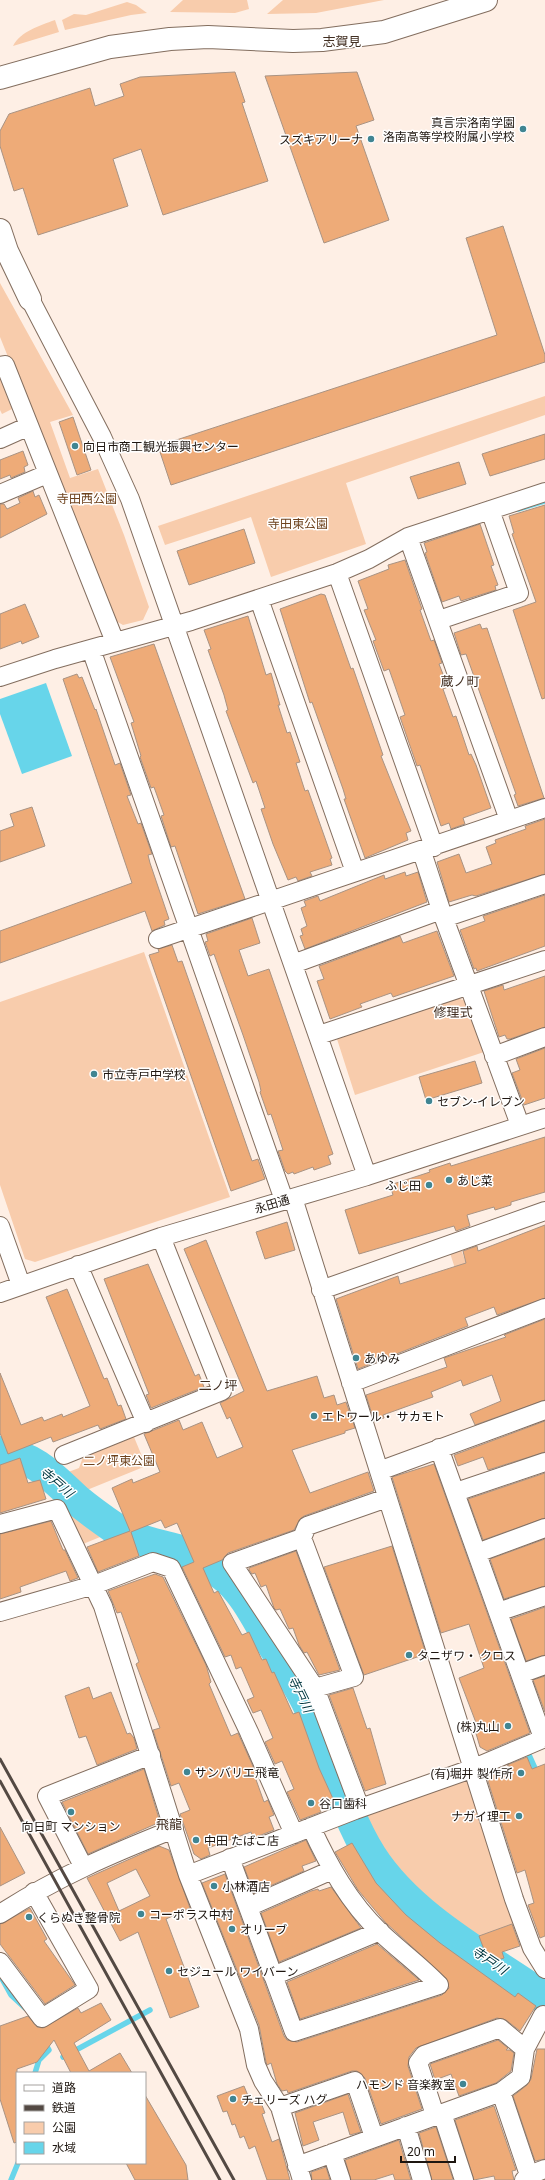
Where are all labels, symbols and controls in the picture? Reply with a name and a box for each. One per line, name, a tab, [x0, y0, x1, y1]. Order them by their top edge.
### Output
district label: 志賀見	[322, 32, 362, 50]
place label: 真言宗洛南学園 洛南高等学校附属小学校	[383, 114, 515, 145]
marker: 真言宗洛南学園 洛南高等学校附属小学校	[518, 124, 528, 134]
place label: スズキアリーナ	[279, 131, 363, 148]
marker: スズキアリーナ	[366, 134, 376, 144]
place label: 向日市商工観光振興センター	[83, 438, 239, 455]
marker: 向日市商工観光振興センター	[70, 441, 80, 451]
park label: 寺田西公園	[57, 490, 117, 507]
park label: 寺田東公園	[268, 515, 328, 532]
district label: 蔵ノ町	[440, 672, 480, 690]
district label: 修理式	[433, 1003, 473, 1021]
place label: 市立寺戸中学校	[102, 1066, 186, 1083]
marker: 市立寺戸中学校	[89, 1069, 99, 1079]
place label: セブン-イレブン	[437, 1093, 525, 1110]
marker: セブン-イレブン	[424, 1096, 434, 1106]
place label: あじ菜	[457, 1172, 493, 1189]
marker: あじ菜	[444, 1175, 454, 1185]
place label: ふじ田	[385, 1177, 421, 1194]
marker: ふじ田	[424, 1180, 434, 1190]
street label: 永田通	[252, 1191, 292, 1217]
place label: あゆみ	[364, 1350, 400, 1367]
marker: あゆみ	[351, 1353, 361, 1363]
district label: 二ノ坪	[198, 1376, 238, 1394]
place label: エトワール・ サカモト	[322, 1408, 445, 1425]
marker: エトワール・ サカモト	[309, 1411, 319, 1421]
park label: 二ノ坪東公園	[83, 1452, 155, 1469]
water label: 寺戸川	[36, 1462, 79, 1503]
place label: タニザワ・ クロス	[417, 1647, 516, 1664]
marker: タニザワ・ クロス	[404, 1650, 414, 1660]
water label: 寺戸川	[284, 1673, 319, 1717]
place label: (株)丸山	[457, 1718, 500, 1735]
marker: (株)丸山	[503, 1721, 513, 1731]
place label: サンバリエ飛竜	[195, 1764, 279, 1781]
place label: (有)堀井 製作所	[431, 1765, 513, 1782]
marker: サンバリエ飛竜	[182, 1767, 192, 1777]
marker: (有)堀井 製作所	[516, 1768, 526, 1778]
place label: 谷口歯科	[319, 1795, 367, 1812]
marker: 谷口歯科	[306, 1798, 316, 1808]
marker: 向日町 マンション	[66, 1807, 76, 1817]
place label: ナガイ理工	[451, 1808, 511, 1825]
marker: ナガイ理工	[514, 1811, 524, 1821]
district label: 飛龍	[156, 1815, 182, 1833]
place label: 向日町 マンション	[21, 1818, 121, 1835]
place label: 中田 たばこ店	[204, 1832, 279, 1849]
marker: 中田 たばこ店	[191, 1835, 201, 1845]
place label: 小林酒店	[222, 1878, 270, 1895]
marker: 小林酒店	[209, 1881, 219, 1891]
place label: コーポラス中村	[149, 1906, 234, 1923]
place label: くらぬき整骨院	[37, 1909, 121, 1926]
marker: コーポラス中村	[136, 1909, 146, 1919]
marker: くらぬき整骨院	[24, 1912, 34, 1922]
place label: オリーブ	[240, 1921, 287, 1938]
marker: オリーブ	[227, 1924, 237, 1934]
water label: 寺戸川	[469, 1942, 513, 1979]
place label: セジュール ワイバーン	[177, 1963, 298, 1980]
marker: セジュール ワイバーン	[164, 1966, 174, 1976]
legend	[16, 2072, 146, 2164]
place label: ハモンド 音楽教室	[356, 2076, 455, 2093]
text: 道路	[52, 2079, 76, 2096]
marker: ハモンド 音楽教室	[458, 2079, 468, 2089]
place label: チェリーズ ハグ	[241, 2091, 328, 2108]
marker: チェリーズ ハグ	[228, 2094, 238, 2104]
text: 鉄道	[52, 2099, 76, 2116]
text: 公園	[52, 2119, 76, 2136]
scale bar	[401, 2138, 455, 2164]
text: 水域	[52, 2139, 76, 2156]
text: 20 m	[407, 2143, 435, 2160]

